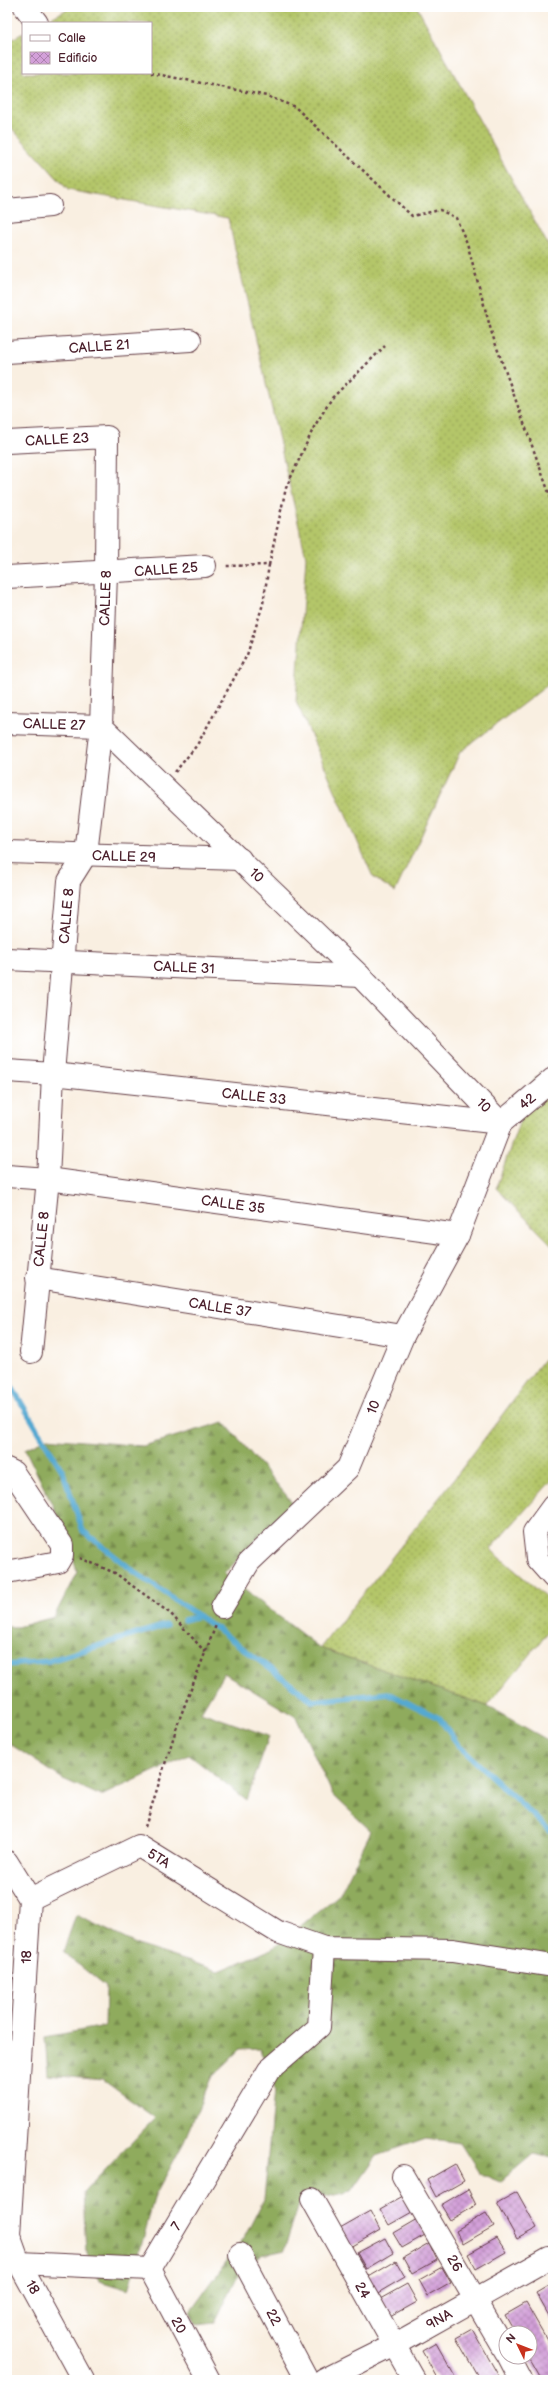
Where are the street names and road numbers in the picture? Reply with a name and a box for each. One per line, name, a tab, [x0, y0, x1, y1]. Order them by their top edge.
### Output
street label: CALLE 21	[68, 336, 130, 357]
street label: CALLE 23	[25, 429, 90, 450]
street label: CALLE 25	[134, 559, 199, 580]
street label: CALLE 8	[96, 570, 115, 626]
street label: CALLE 27	[22, 715, 86, 734]
street label: CALLE 29	[92, 847, 156, 866]
street label: 10	[246, 865, 267, 886]
street label: CALLE 8	[56, 888, 77, 945]
street label: CALLE 31	[153, 957, 215, 978]
street label: CALLE 33	[221, 1085, 287, 1108]
street label: 42	[515, 1089, 540, 1113]
street label: 10	[473, 1095, 494, 1116]
street label: CALLE 35	[200, 1192, 266, 1217]
street label: CALLE 8	[30, 1210, 53, 1268]
street label: CALLE 37	[187, 1294, 253, 1321]
street label: 10	[363, 1398, 384, 1417]
street label: 5TA	[144, 1845, 174, 1872]
street label: 18	[18, 1950, 35, 1964]
street label: 7	[167, 2219, 186, 2234]
street label: 26	[443, 2252, 466, 2275]
street label: 18	[22, 2277, 43, 2297]
street label: 24	[351, 2279, 374, 2302]
street label: 9NA	[423, 2305, 456, 2333]
street label: 22	[262, 2306, 285, 2329]
street label: 20	[167, 2314, 190, 2337]

